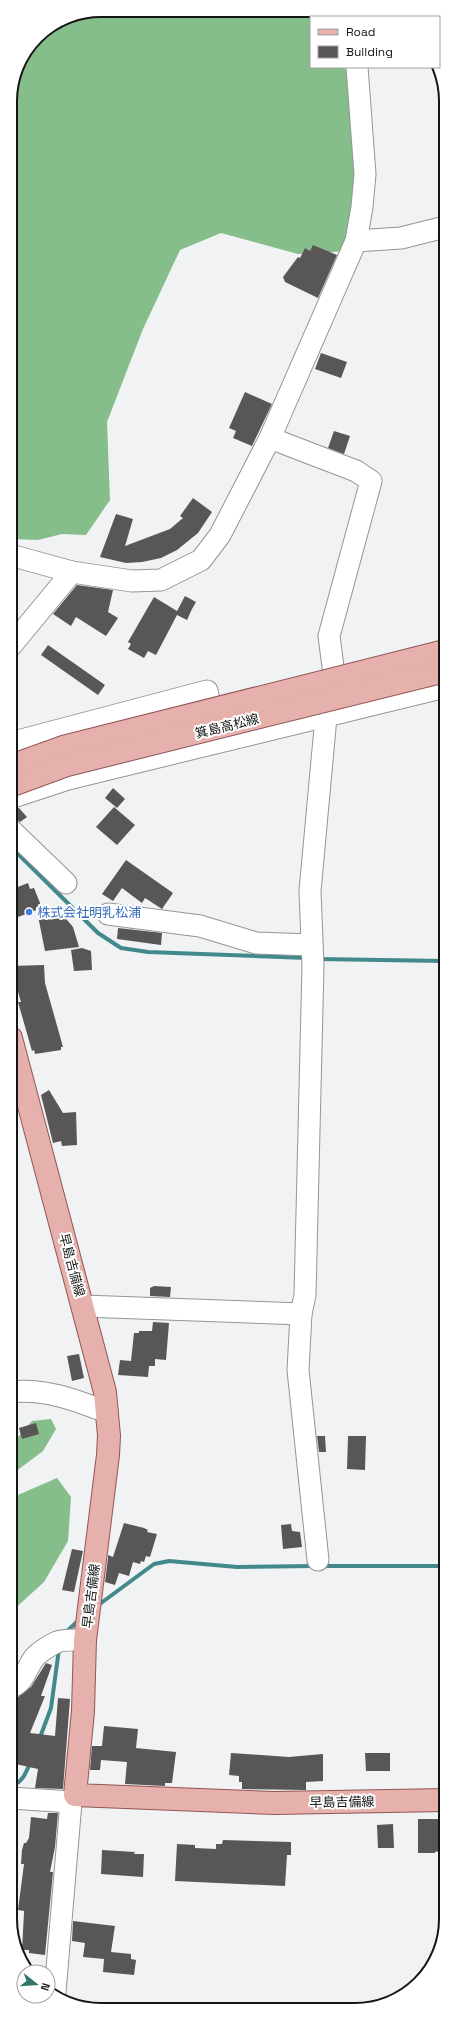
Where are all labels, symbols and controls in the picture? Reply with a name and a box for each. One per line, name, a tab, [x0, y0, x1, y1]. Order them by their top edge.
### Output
legend	[310, 16, 440, 68]
text: Road	[346, 24, 375, 40]
text: Building	[346, 44, 393, 60]
street label: 箕島高松線	[193, 710, 261, 742]
place label: 株式会社明乳松浦	[37, 904, 141, 921]
marker: 株式会社明乳松浦	[24, 907, 34, 917]
street label: 早島吉備線	[55, 1231, 89, 1299]
street label: 早島吉備線	[79, 1563, 103, 1629]
street label: 早島吉備線	[309, 1793, 375, 1811]
north arrow	[16, 1964, 56, 2004]
text: N	[38, 1981, 53, 1992]

